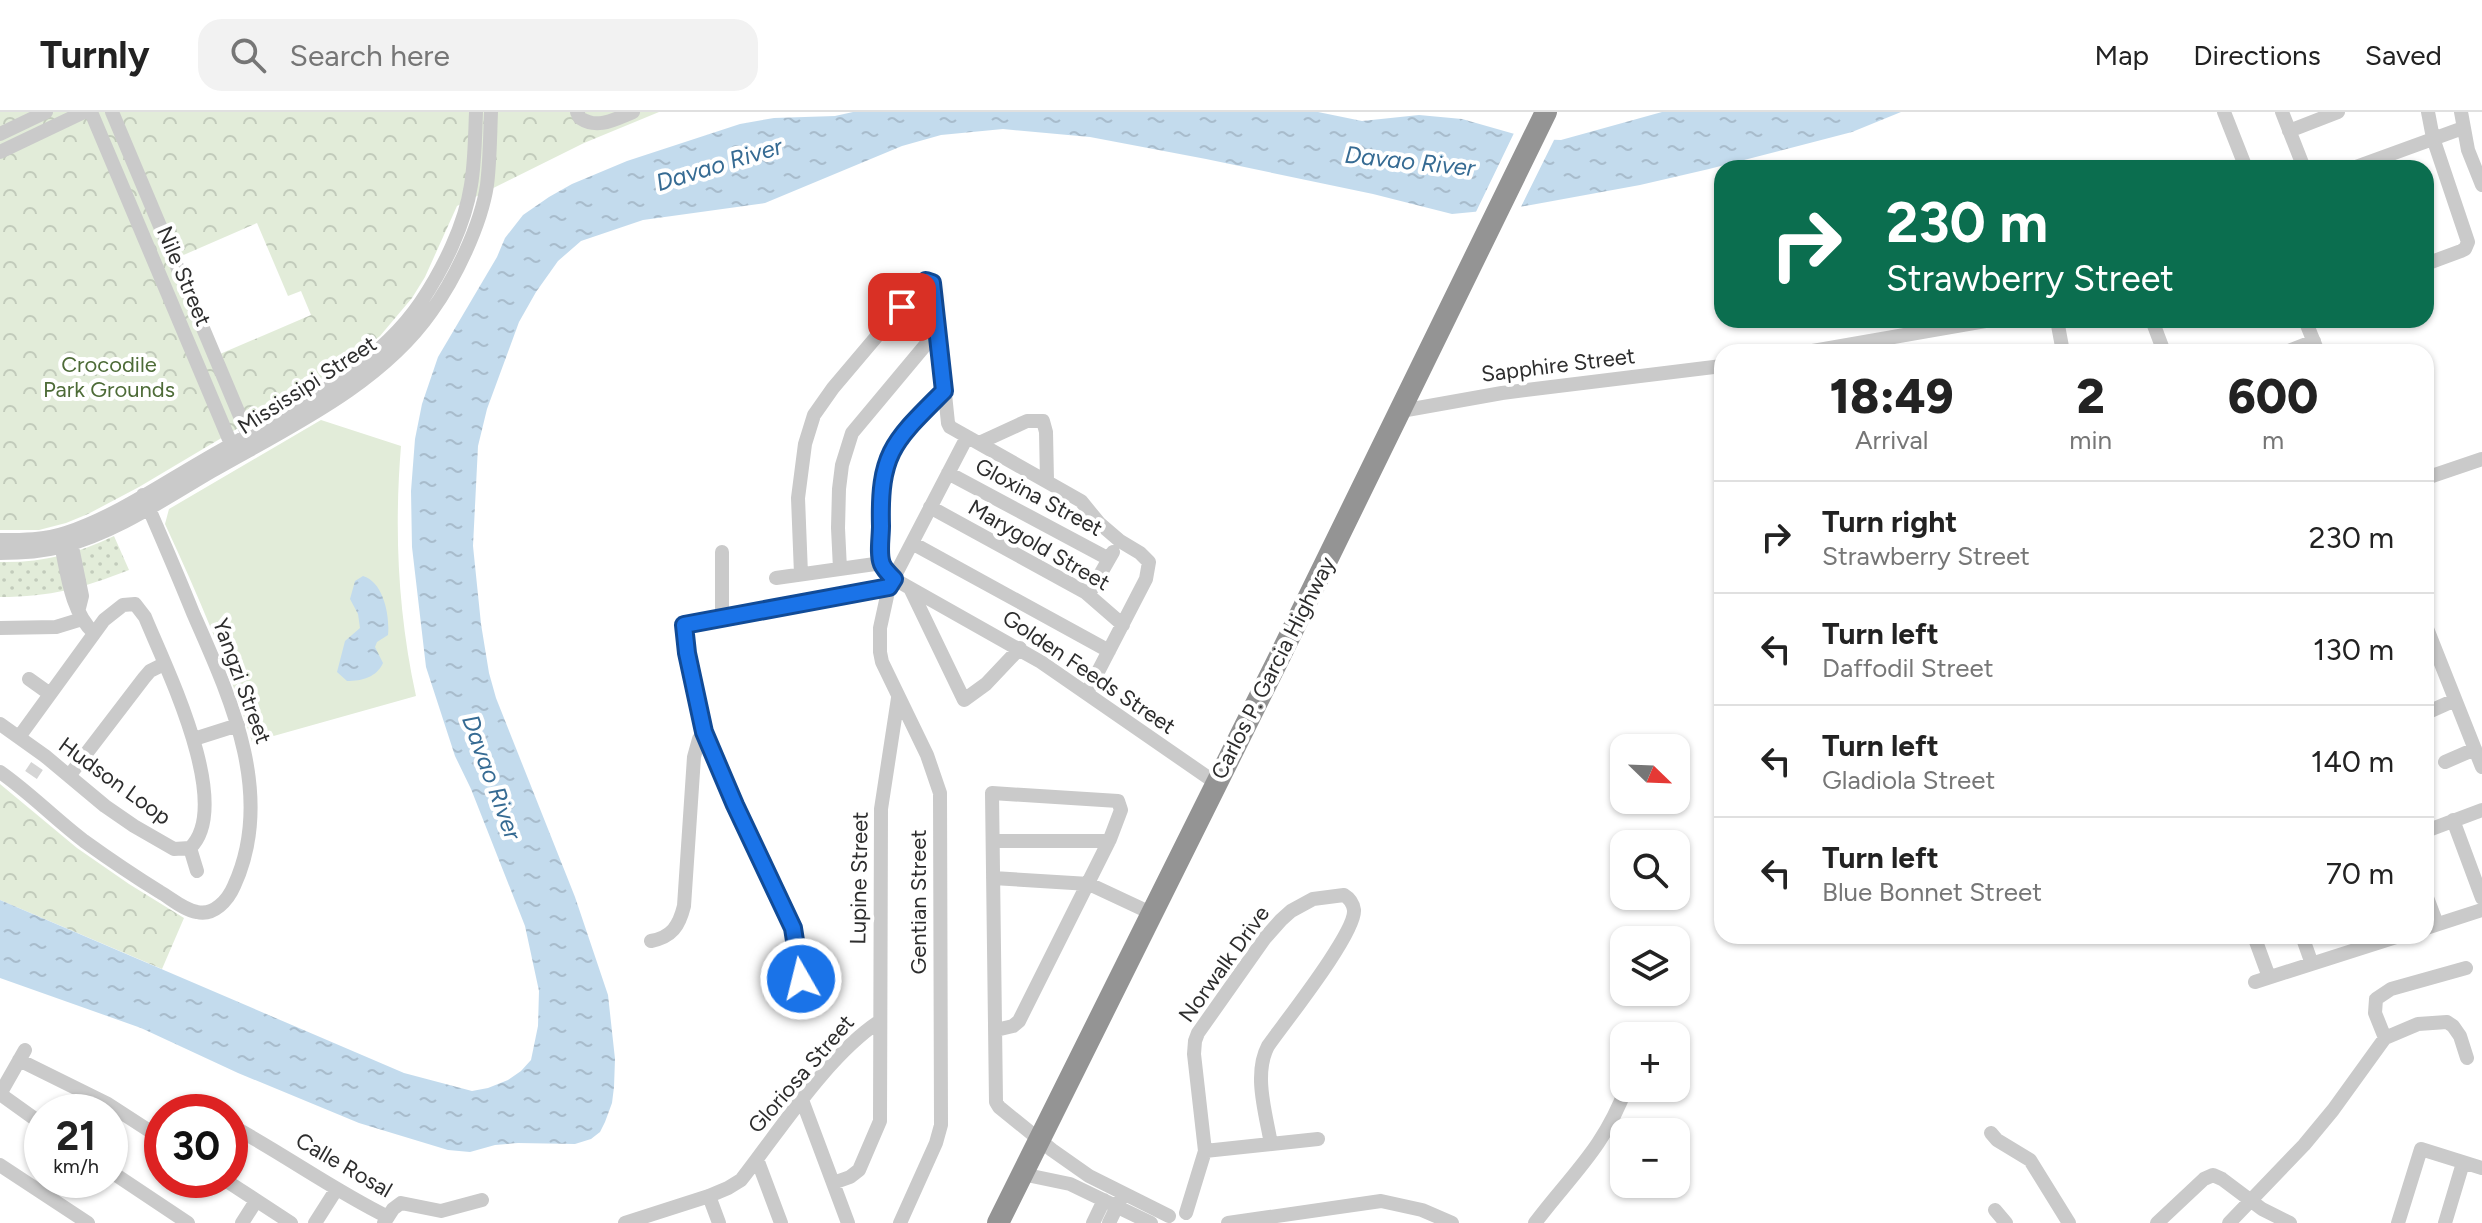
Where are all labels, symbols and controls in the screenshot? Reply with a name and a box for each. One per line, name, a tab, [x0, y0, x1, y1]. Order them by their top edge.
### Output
search box	[198, 19, 758, 91]
text: Turnly	[40, 32, 150, 78]
icon: search	[226, 33, 270, 77]
text: Search here	[290, 37, 450, 74]
text: Map	[2095, 38, 2149, 72]
text: Directions	[2193, 38, 2321, 72]
text: Saved	[2365, 38, 2442, 72]
water label: Davao River	[652, 131, 787, 197]
water label: Davao River	[1343, 140, 1477, 182]
text: 230 m	[1886, 189, 2048, 256]
icon: right	[1754, 192, 1858, 296]
street label: Nile Street	[151, 222, 217, 330]
text: Strawberry Street	[1886, 257, 2174, 300]
pin	[868, 273, 936, 341]
icon: arrive	[880, 285, 924, 329]
street label: Mississipi Street	[233, 330, 381, 440]
street label: Sapphire Street	[1480, 342, 1636, 388]
park label: Crocodile Park Grounds	[43, 351, 175, 403]
text: 18:49	[1830, 367, 1954, 425]
text: 2	[2077, 367, 2105, 425]
text: 600	[2228, 367, 2318, 425]
text: Arrival	[1855, 424, 1928, 456]
text: min	[2069, 424, 2112, 456]
text: m	[2262, 424, 2284, 456]
street label: Gloxina Street	[971, 452, 1107, 542]
street label: Marygold Street	[963, 494, 1115, 596]
text: Turn right	[1822, 503, 1957, 540]
icon: right	[1754, 515, 1798, 559]
text: 230 m	[2309, 519, 2394, 556]
text: Strawberry Street	[1822, 540, 2030, 572]
street label: Carlos P. Garcia Highway	[1205, 552, 1341, 784]
street label: Golden Feeds Street	[997, 604, 1181, 740]
street label: Yangzi Street	[207, 615, 277, 747]
text: Turn left	[1822, 615, 1939, 652]
icon: left	[1754, 627, 1798, 671]
text: 130 m	[2313, 631, 2394, 668]
text: Daffodil Street	[1822, 652, 1994, 684]
water label: Davao River	[456, 711, 528, 844]
text: Turn left	[1822, 727, 1939, 764]
street label: Hudson Loop	[54, 731, 176, 831]
north arrow	[1610, 734, 1690, 814]
map controls	[1610, 734, 1690, 1198]
icon: left	[1754, 739, 1798, 783]
text: 140 m	[2311, 743, 2394, 780]
text: Gladiola Street	[1822, 764, 1995, 796]
street label: Lupine Street	[844, 811, 874, 945]
street label: Gentian Street	[905, 830, 932, 974]
button: search	[1610, 830, 1690, 910]
text: Turn left	[1822, 839, 1939, 876]
icon: left	[1754, 851, 1798, 895]
text: 70 m	[2326, 855, 2394, 892]
text: Blue Bonnet Street	[1822, 876, 2042, 908]
street label: Norwalk Drive	[1173, 901, 1275, 1027]
button: layers	[1610, 926, 1690, 1006]
position arrow	[759, 937, 843, 1021]
street label: Gloriosa Street	[742, 1009, 860, 1139]
button: +	[1610, 1022, 1690, 1102]
speed limit sign: 30	[144, 1094, 248, 1198]
text: 21	[56, 1112, 96, 1160]
button: −	[1610, 1118, 1690, 1198]
street label: Calle Rosal	[291, 1127, 397, 1203]
text: km/h	[53, 1154, 99, 1178]

